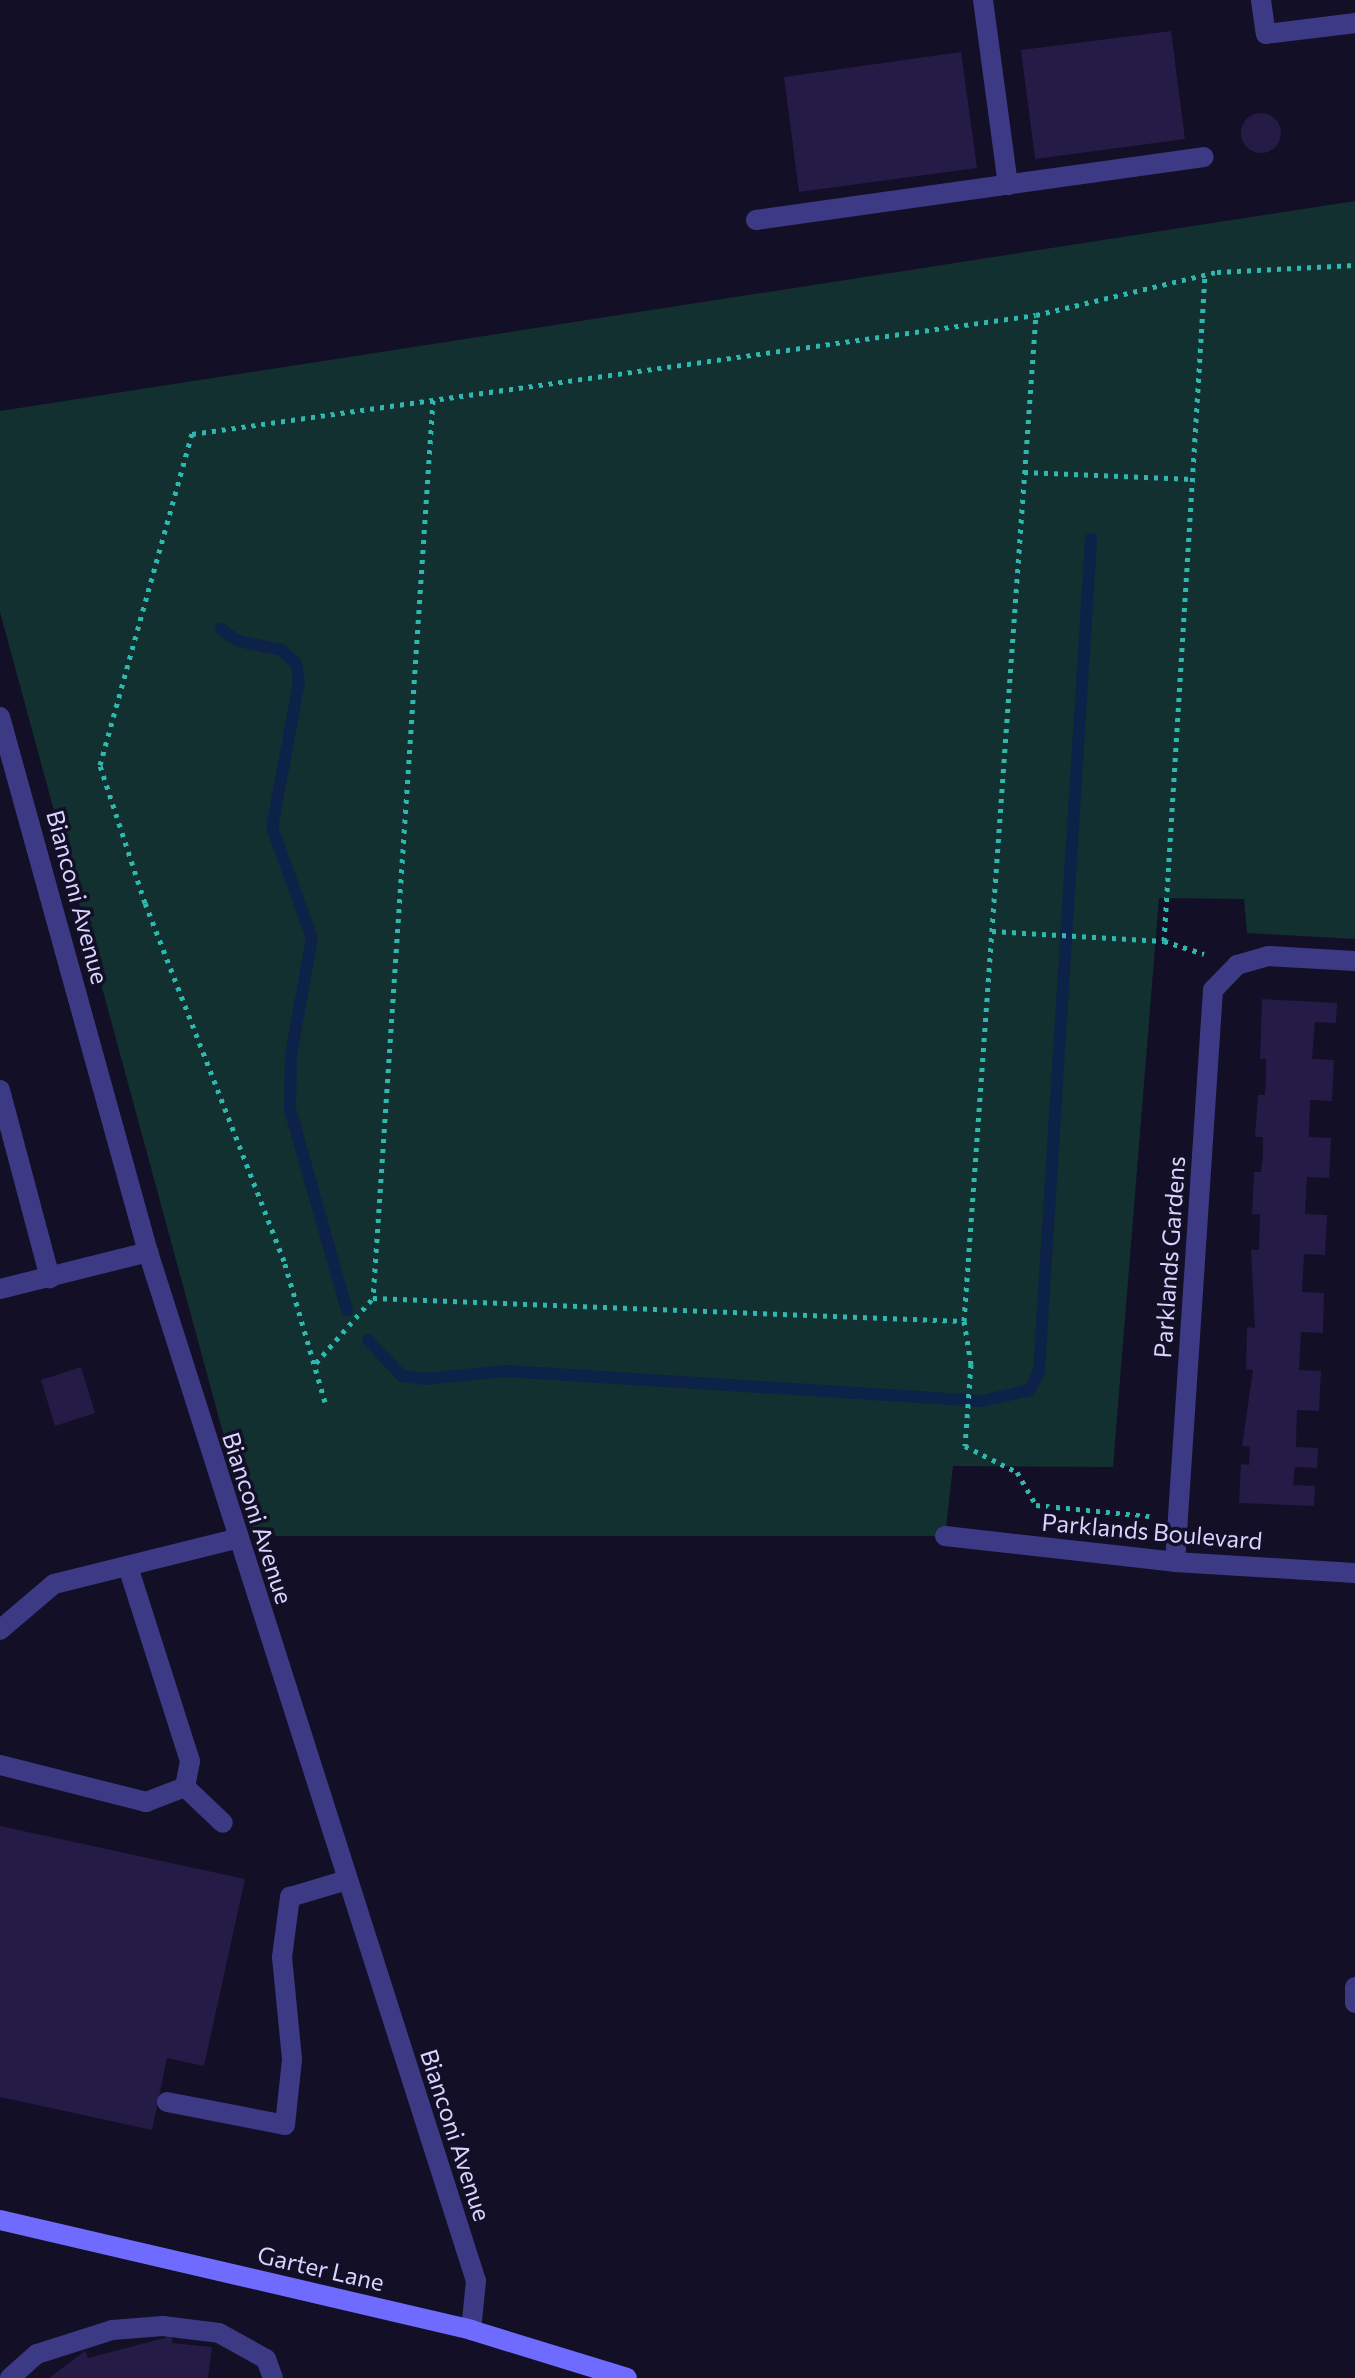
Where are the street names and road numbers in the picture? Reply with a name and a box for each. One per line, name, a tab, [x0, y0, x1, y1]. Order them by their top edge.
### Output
street label: Bianconi Avenue	[41, 807, 115, 987]
street label: Parklands Gardens	[1148, 1155, 1190, 1359]
street label: Bianconi Avenue	[217, 1429, 299, 1607]
street label: Parklands Boulevard	[1041, 1507, 1263, 1555]
street label: Bianconi Avenue	[415, 2046, 497, 2224]
street label: Garter Lane	[255, 2239, 387, 2297]

